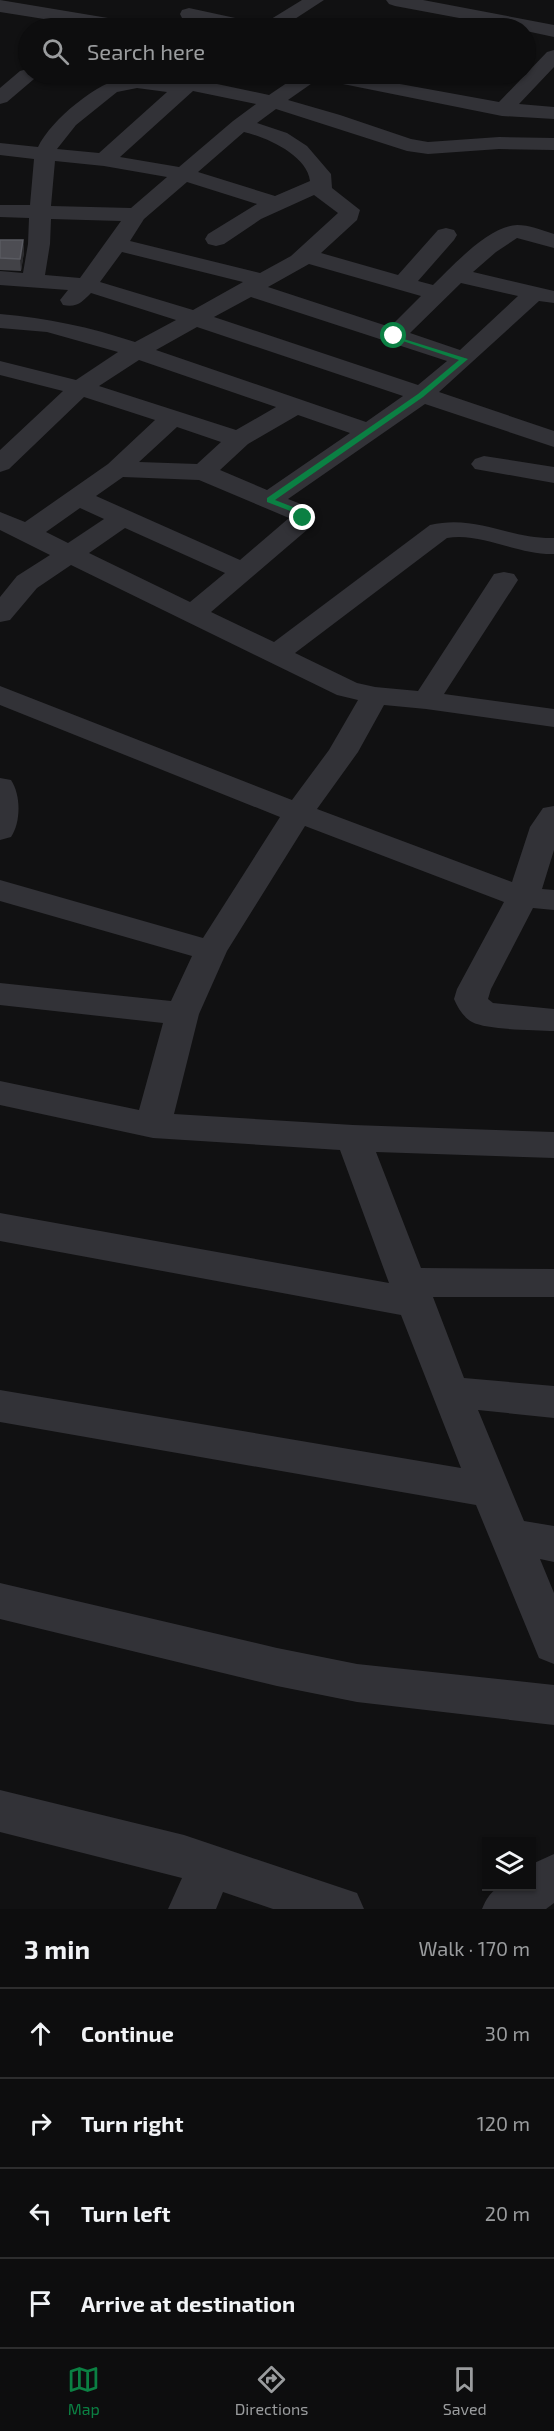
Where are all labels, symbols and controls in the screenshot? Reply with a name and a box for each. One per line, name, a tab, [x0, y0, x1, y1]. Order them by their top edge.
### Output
search box	[18, 18, 536, 84]
icon: search	[39, 35, 72, 68]
text: Search here	[87, 38, 205, 64]
route start	[380, 322, 406, 348]
route end	[289, 504, 315, 530]
map controls	[482, 1837, 536, 1891]
button: layers	[482, 1837, 536, 1891]
text: 3 min	[24, 1933, 90, 1964]
text: Walk · 170 m	[419, 1936, 530, 1960]
icon: ahead	[24, 2017, 57, 2050]
text: Continue	[81, 2020, 174, 2046]
text: 30 m	[485, 2021, 530, 2045]
icon: right	[24, 2107, 57, 2140]
text: Turn right	[81, 2110, 183, 2136]
text: 120 m	[477, 2111, 530, 2135]
icon: left	[24, 2197, 57, 2230]
text: Turn left	[81, 2200, 170, 2226]
text: 20 m	[485, 2201, 530, 2225]
icon: arrive	[24, 2287, 57, 2320]
text: Arrive at destination	[81, 2290, 295, 2316]
tab: Map	[67, 2363, 100, 2418]
tab: Directions	[235, 2363, 308, 2418]
tab: Saved	[443, 2363, 487, 2418]

